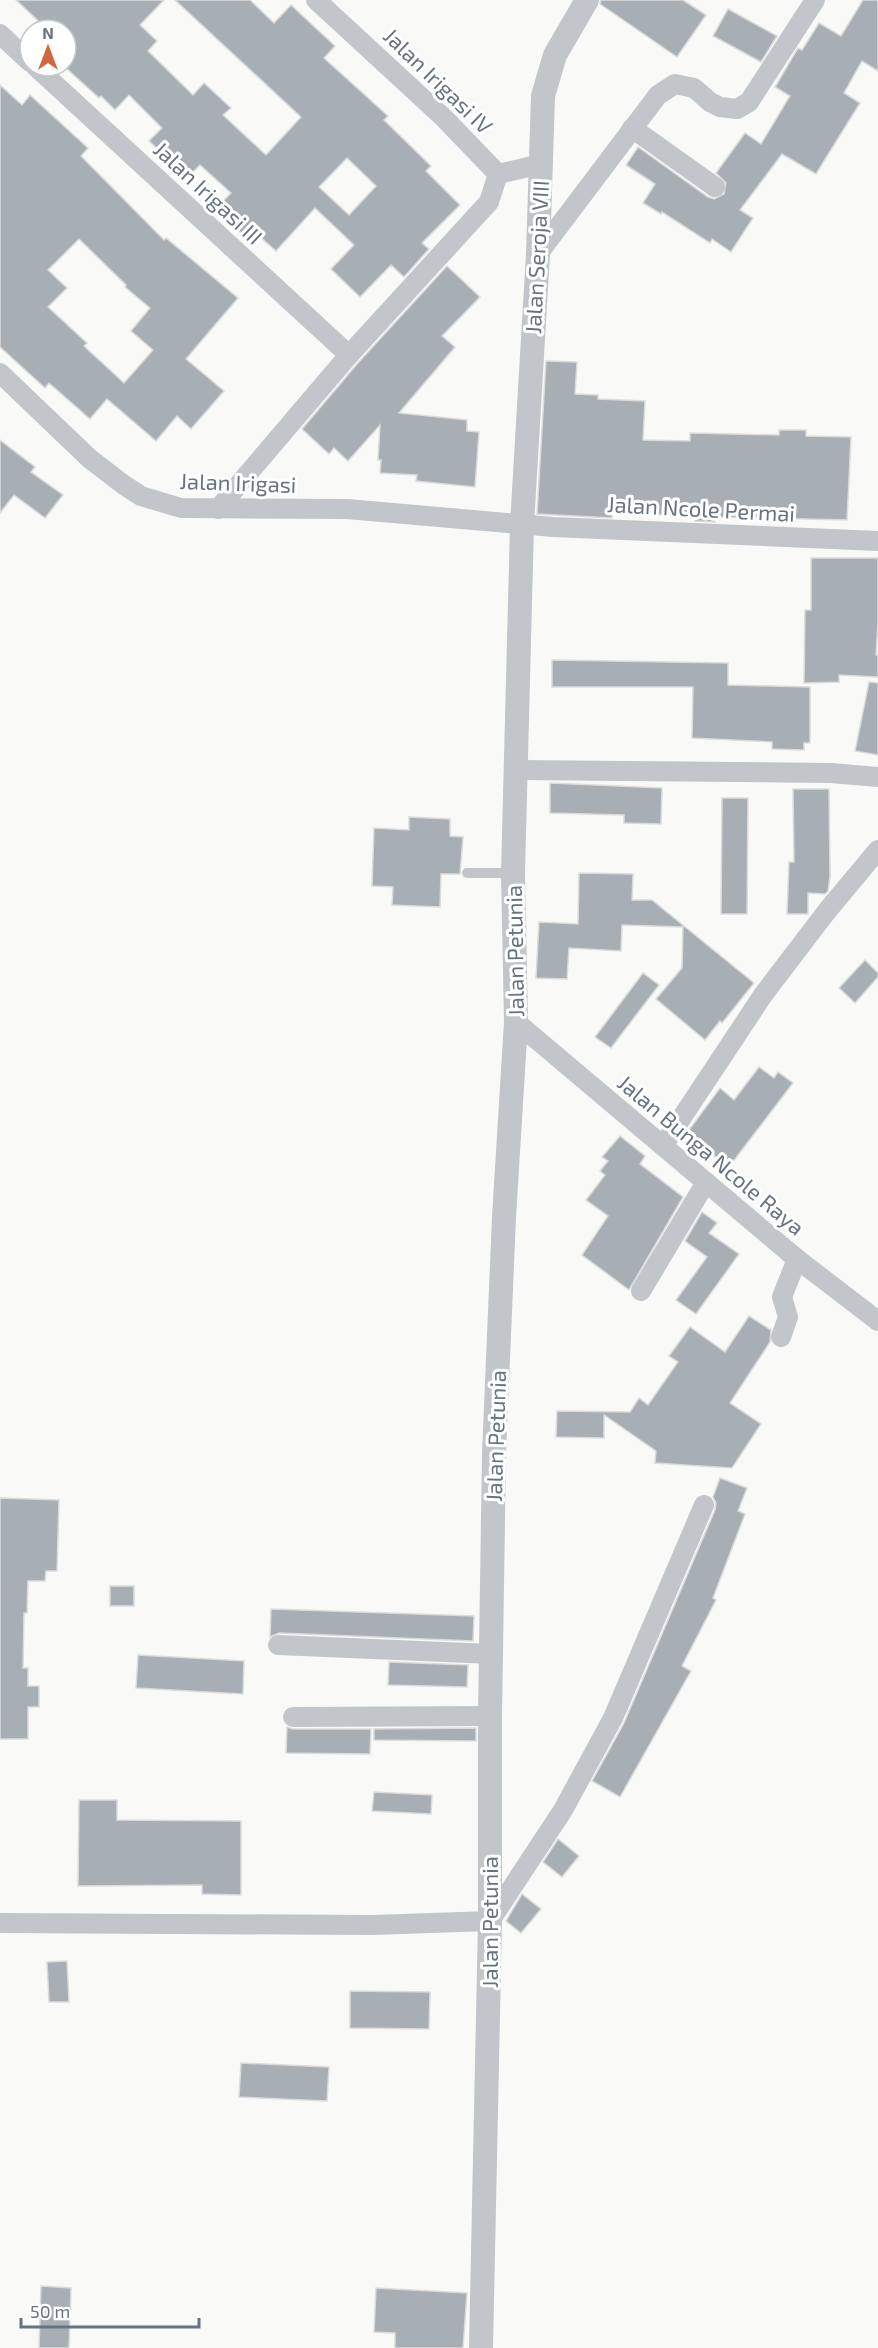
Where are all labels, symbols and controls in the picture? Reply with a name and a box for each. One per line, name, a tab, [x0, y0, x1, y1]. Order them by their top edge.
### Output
north arrow	[18, 18, 78, 78]
street label: Jalan Irigasi IV	[379, 22, 499, 139]
text: N	[42, 23, 54, 42]
street label: Jalan Irigasi III	[149, 135, 268, 249]
street label: Jalan Seroja VIII	[519, 180, 554, 334]
street label: Jalan Irigasi	[179, 467, 297, 497]
street label: Jalan Ncole Permai	[607, 490, 796, 526]
street label: Jalan Petunia	[500, 885, 528, 1017]
street label: Jalan Bunga Ncole Raya	[613, 1069, 810, 1240]
street label: Jalan Petunia	[480, 1370, 510, 1502]
street label: Jalan Petunia	[476, 1856, 502, 1988]
scale bar	[21, 2291, 200, 2329]
text: 50 m	[30, 2300, 70, 2322]

